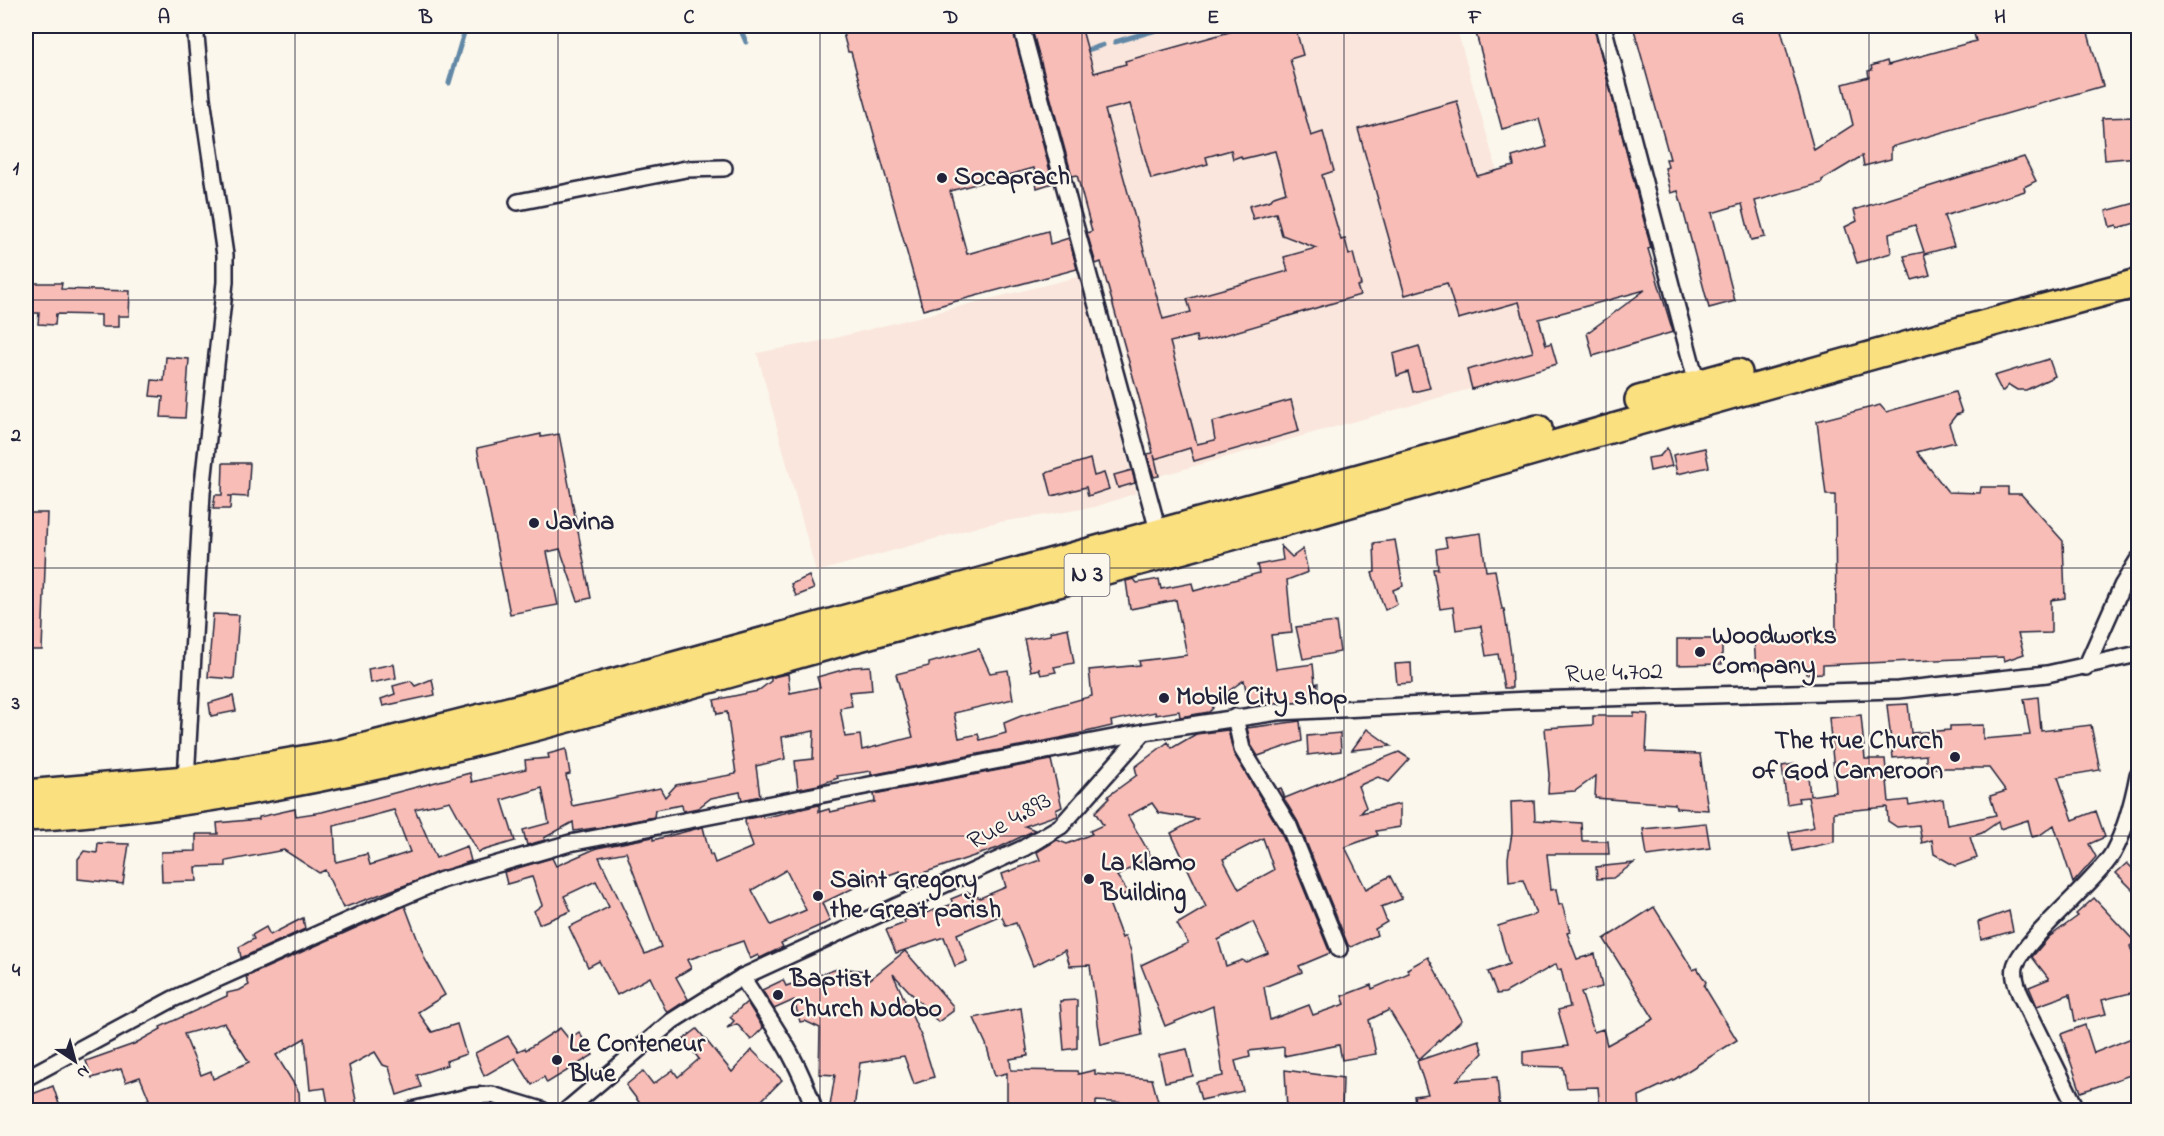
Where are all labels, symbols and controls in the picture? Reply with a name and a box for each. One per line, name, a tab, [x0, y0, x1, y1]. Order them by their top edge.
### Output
text: A	[158, 4, 170, 33]
text: B	[418, 4, 433, 33]
text: C	[684, 4, 695, 33]
text: D	[943, 4, 958, 33]
text: E	[1207, 4, 1219, 33]
text: F	[1468, 4, 1482, 33]
text: G	[1732, 4, 1745, 33]
text: H	[1994, 4, 2006, 33]
text: 1	[13, 155, 20, 184]
place label: Socaprach	[954, 159, 1070, 197]
marker: Socaprach	[935, 171, 949, 185]
text: 2	[10, 422, 21, 451]
place label: Javina	[546, 504, 614, 542]
marker: Javina	[527, 516, 541, 530]
road number: N 3	[1064, 554, 1110, 596]
place label: Woodworks Company	[1712, 618, 1837, 686]
marker: Woodworks Company	[1693, 645, 1707, 659]
street label: Rue 4.702	[1564, 653, 1664, 695]
place label: Mobile City shop	[1176, 679, 1347, 717]
text: 3	[11, 690, 20, 719]
marker: Mobile City shop	[1157, 691, 1171, 705]
place label: The true Church of God Cameroon	[1752, 723, 1943, 791]
marker: The true Church of God Cameroon	[1948, 750, 1962, 764]
street label: Rue 4.893	[961, 783, 1059, 861]
place label: La Klamo Building	[1100, 845, 1196, 914]
place label: Saint Gregory the Great parish	[829, 862, 1001, 930]
marker: La Klamo Building	[1082, 872, 1096, 886]
marker: Saint Gregory the Great parish	[811, 889, 825, 903]
text: 4	[12, 957, 21, 986]
place label: Baptist Church Ndobo	[789, 961, 942, 1029]
marker: Baptist Church Ndobo	[771, 988, 785, 1002]
place label: Le Conteneur Blue	[568, 1026, 706, 1094]
north arrow	[45, 1031, 105, 1091]
marker: Le Conteneur Blue	[550, 1053, 564, 1067]
text: N	[71, 1059, 94, 1085]

